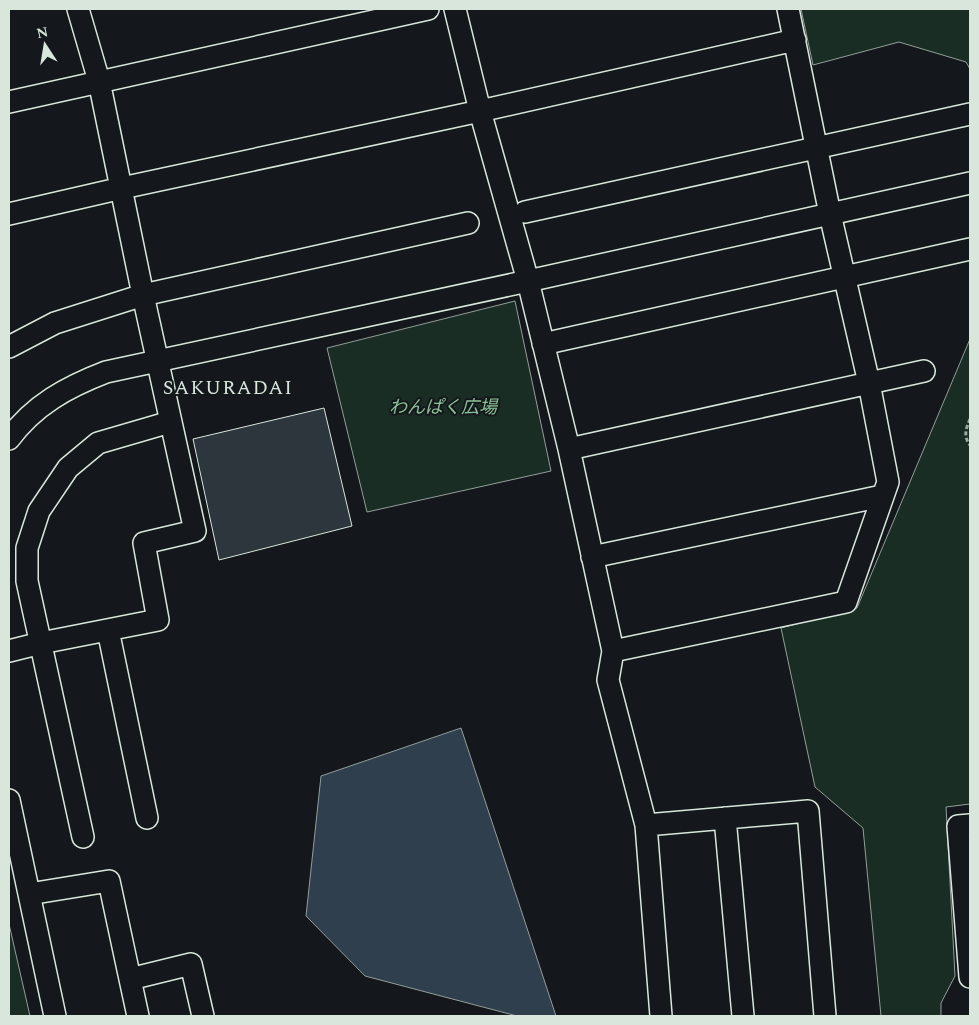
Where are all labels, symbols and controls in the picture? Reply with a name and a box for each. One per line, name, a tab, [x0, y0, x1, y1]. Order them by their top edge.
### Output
north arrow	[20, 20, 70, 70]
text: N	[35, 21, 50, 44]
district label: SAKURADAI	[163, 373, 293, 403]
park label: わんぱく広場	[389, 394, 499, 421]

